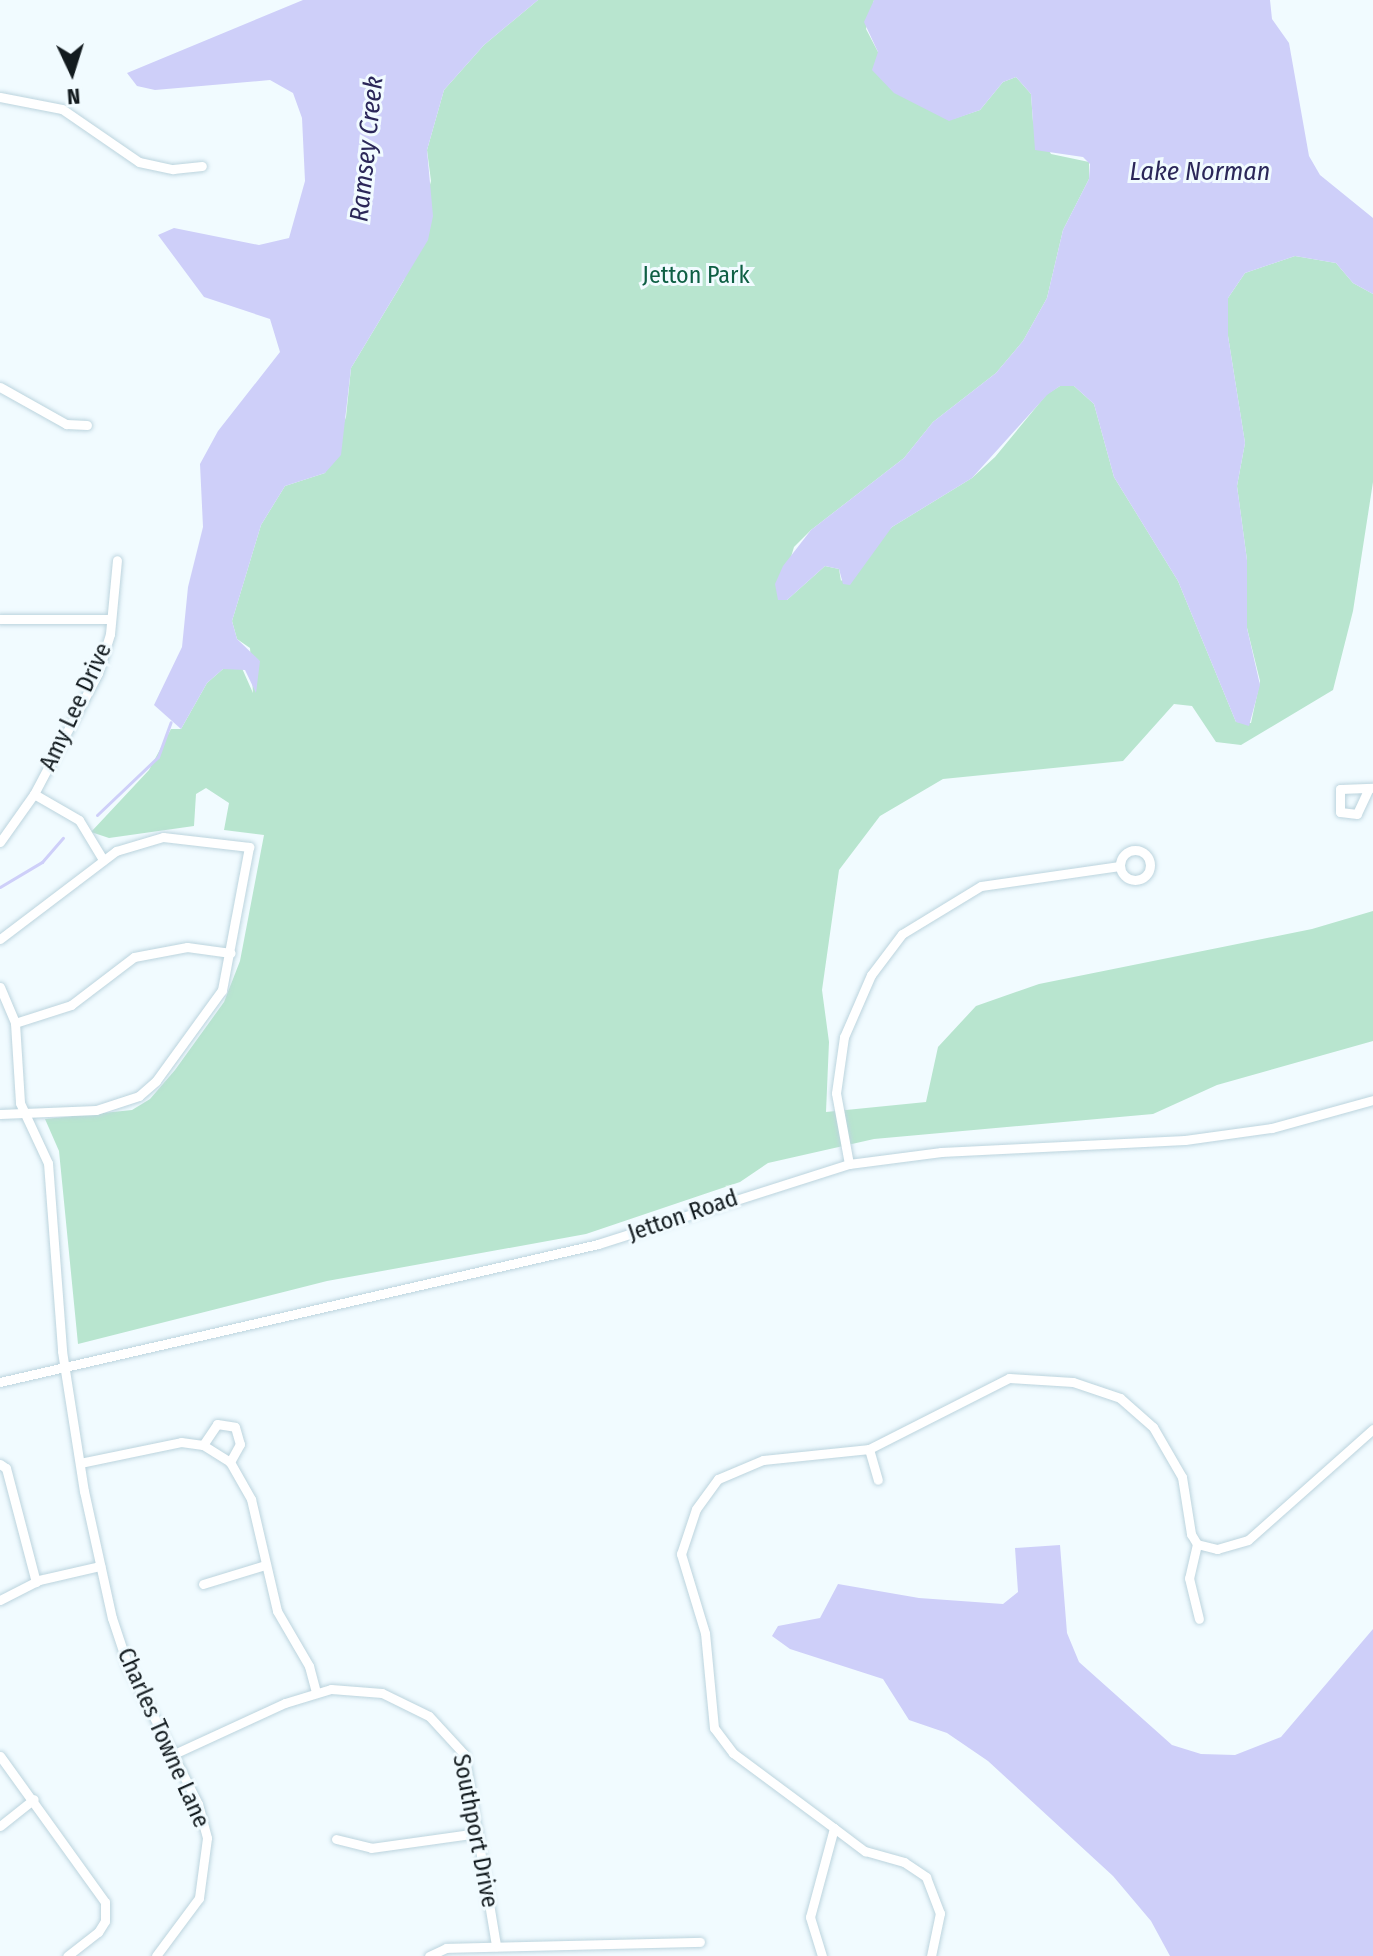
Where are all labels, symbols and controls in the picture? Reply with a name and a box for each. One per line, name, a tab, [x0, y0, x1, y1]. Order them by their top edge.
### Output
north arrow	[32, 32, 112, 112]
water label: Ramsey Creek	[344, 75, 390, 223]
text: N	[66, 83, 81, 110]
water label: Lake Norman	[1130, 156, 1270, 188]
park label: Jetton Park	[642, 262, 750, 290]
street label: Amy Lee Drive	[34, 639, 118, 775]
street label: Jetton Road	[624, 1184, 742, 1248]
street label: Charles Towne Lane	[110, 1644, 216, 1832]
street label: Southport Drive	[446, 1752, 504, 1910]

